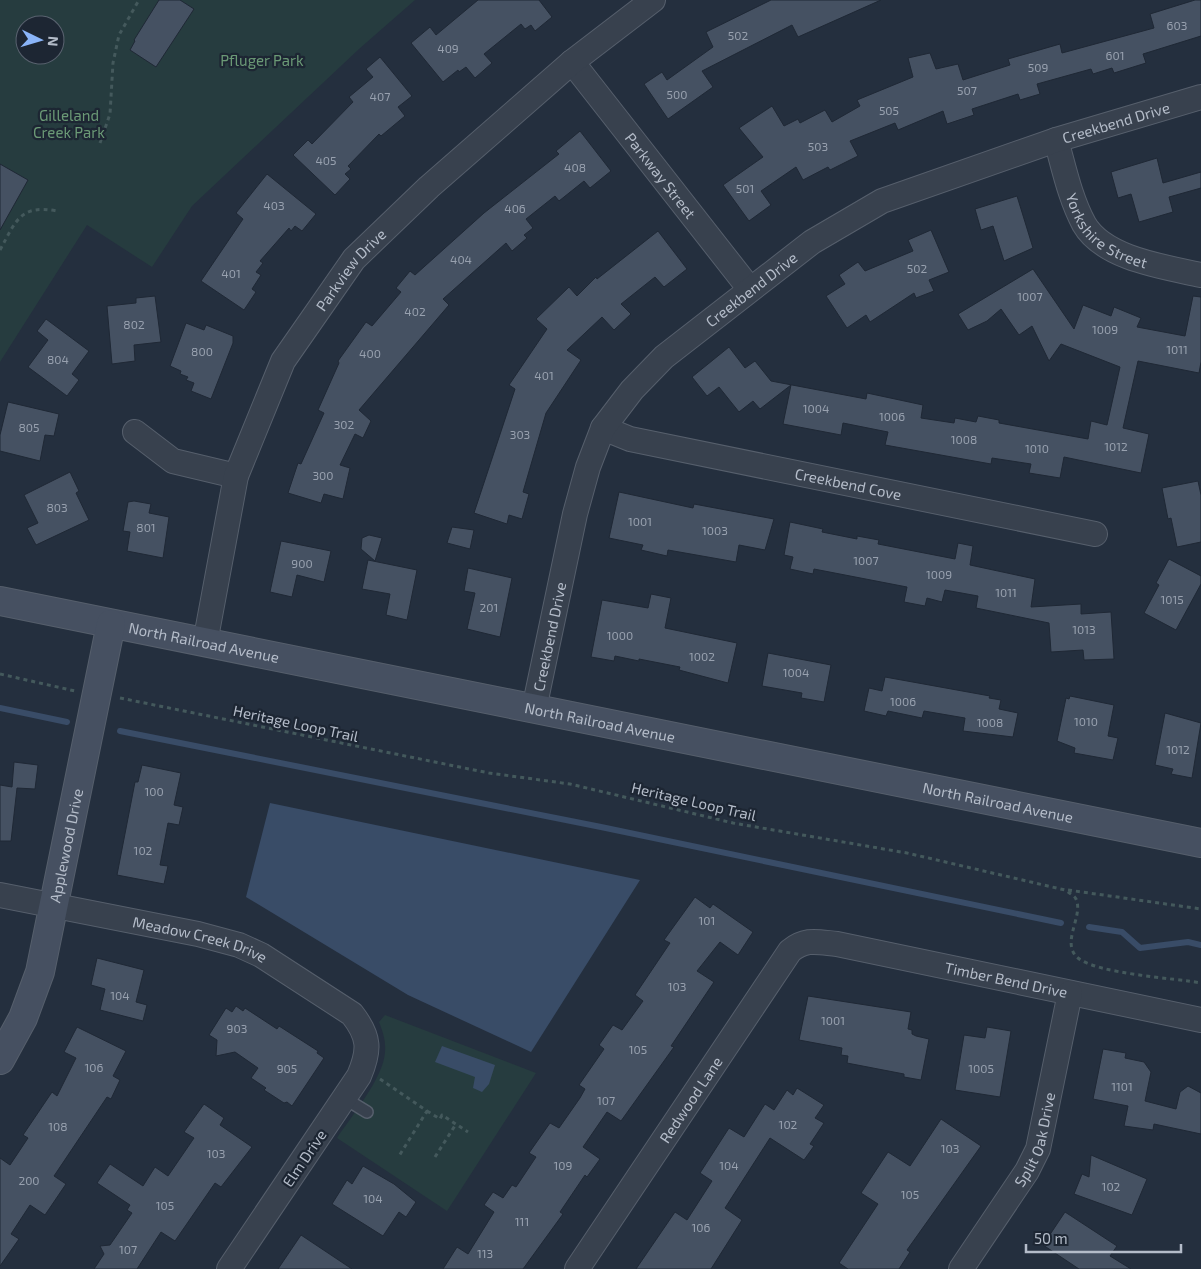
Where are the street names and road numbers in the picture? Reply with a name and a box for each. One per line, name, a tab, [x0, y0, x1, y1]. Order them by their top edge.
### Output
street label: Creekbend Drive	[1060, 98, 1172, 147]
street label: Parkway Street	[622, 129, 700, 222]
street label: Yorkshire Street	[1063, 191, 1150, 272]
street label: Parkview Drive	[312, 225, 389, 314]
street label: Creekbend Drive	[702, 248, 801, 330]
street label: Creekbend Cove	[793, 464, 903, 503]
street label: Creekbend Drive	[529, 580, 569, 693]
street label: North Railroad Avenue	[127, 618, 281, 666]
street label: North Railroad Avenue	[523, 698, 677, 746]
street label: Heritage Loop Trail	[232, 701, 361, 745]
street label: Heritage Loop Trail	[630, 778, 759, 824]
street label: North Railroad Avenue	[921, 778, 1075, 826]
street label: Applewood Drive	[45, 787, 86, 904]
street label: Meadow Creek Drive	[131, 912, 271, 966]
street label: Timber Bend Drive	[943, 958, 1069, 1001]
street label: Redwood Lane	[655, 1053, 726, 1146]
street label: Split Oak Drive	[1010, 1091, 1058, 1190]
street label: Elm Drive	[278, 1126, 330, 1190]

